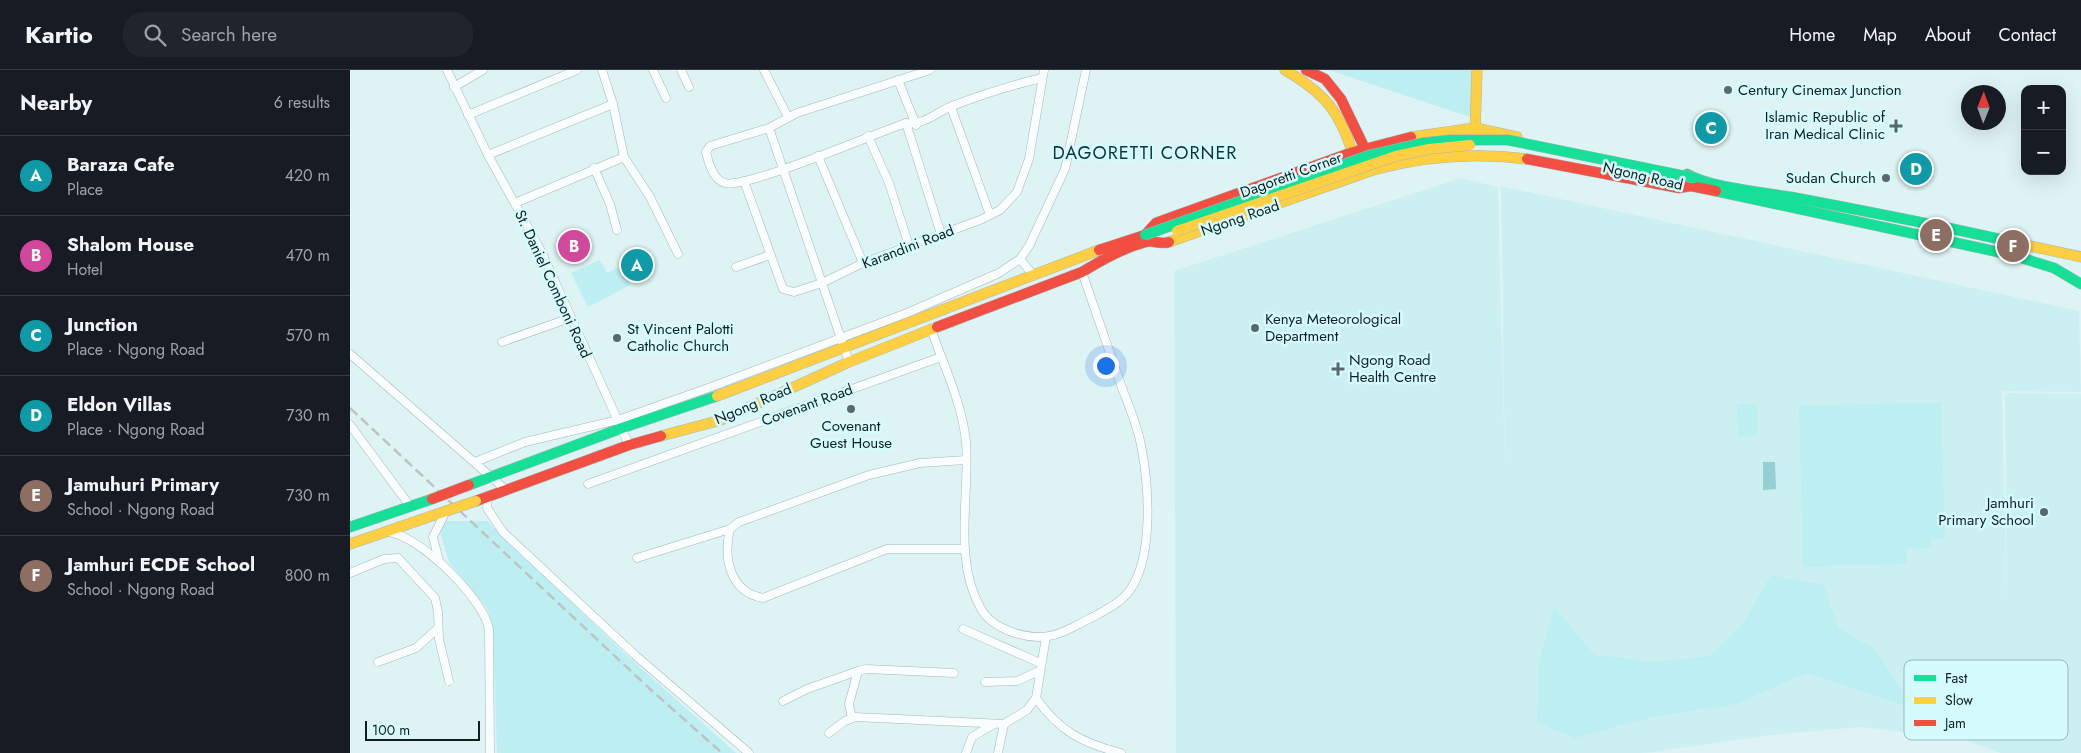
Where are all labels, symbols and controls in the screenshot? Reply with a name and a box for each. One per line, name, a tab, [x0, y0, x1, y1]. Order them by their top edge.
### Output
search box	[123, 12, 473, 57]
text: Kartio	[25, 17, 93, 52]
icon: search	[141, 21, 169, 49]
text: Search here	[181, 21, 277, 48]
text: Home	[1789, 22, 1835, 48]
text: Map	[1863, 22, 1897, 48]
text: About	[1925, 22, 1970, 48]
text: Contact	[1998, 22, 2056, 48]
place label: Century Cinemax Junction	[1738, 79, 1902, 101]
marker: Century Cinemax Junction	[1722, 84, 1734, 96]
north arrow	[1961, 85, 2006, 130]
map controls	[2021, 85, 2066, 175]
button: +	[2021, 85, 2066, 130]
text: Nearby	[20, 88, 92, 118]
text: 6 results	[274, 91, 330, 114]
place label: Islamic Republic of Iran Medical Clinic	[1765, 106, 1886, 145]
pin: C	[1695, 109, 1727, 147]
marker: Islamic Republic of Iran Medical Clinic	[1889, 119, 1903, 133]
button: −	[2021, 130, 2066, 175]
district label: DAGORETTI CORNER	[1053, 140, 1237, 166]
street label: Dagoretti Corner	[1237, 146, 1346, 204]
pin: D	[1900, 150, 1932, 188]
text: Baraza Cafe	[67, 151, 175, 178]
street label: Ngong Road	[1601, 156, 1685, 196]
text: A	[30, 164, 42, 187]
text: 420 m	[285, 164, 330, 187]
place label: Sudan Church	[1786, 167, 1876, 189]
marker: Sudan Church	[1880, 172, 1892, 184]
text: Place	[67, 178, 103, 201]
street label: Ngong Road	[1198, 194, 1282, 242]
street label: St. Daniel Comboni Road	[509, 206, 597, 362]
pin: E	[1920, 216, 1952, 254]
street label: Karandini Road	[859, 219, 957, 275]
pin: B	[558, 227, 590, 265]
pin: F	[1997, 227, 2029, 265]
text: Shalom House	[67, 231, 194, 258]
text: B	[31, 244, 41, 267]
text: 470 m	[285, 244, 330, 267]
pin: A	[621, 246, 653, 284]
text: Hotel	[67, 258, 103, 281]
place label: Kenya Meteorological Department	[1265, 308, 1401, 347]
text: Junction	[67, 311, 138, 338]
place label: St Vincent Palotti Catholic Church	[627, 318, 734, 357]
marker: Kenya Meteorological Department	[1249, 322, 1261, 334]
text: C	[30, 324, 42, 347]
text: 570 m	[286, 324, 330, 347]
marker: St Vincent Palotti Catholic Church	[611, 332, 623, 344]
text: Place · Ngong Road	[67, 338, 205, 361]
place label: Ngong Road Health Centre	[1349, 349, 1436, 388]
your location	[1093, 353, 1119, 379]
marker: Ngong Road Health Centre	[1331, 362, 1345, 376]
street label: Ngong Road	[711, 378, 795, 430]
street label: Covenant Road	[758, 378, 856, 432]
text: Eldon Villas	[67, 391, 172, 418]
marker: Covenant Guest House	[845, 403, 857, 415]
text: D	[30, 404, 42, 427]
text: 730 m	[286, 404, 330, 427]
place label: Covenant Guest House	[810, 415, 892, 454]
text: Place · Ngong Road	[67, 418, 205, 441]
text: Jamuhuri Primary	[67, 471, 219, 498]
text: E	[31, 484, 41, 507]
text: 730 m	[286, 484, 330, 507]
place label: Jamhuri Primary School	[1938, 492, 2034, 531]
text: School · Ngong Road	[67, 498, 214, 521]
marker: Jamhuri Primary School	[2038, 506, 2050, 518]
text: Jamhuri ECDE School	[67, 551, 255, 578]
text: F	[32, 564, 40, 587]
text: 800 m	[285, 564, 330, 587]
text: School · Ngong Road	[67, 578, 214, 601]
legend	[1904, 660, 2068, 740]
text: Fast	[1945, 668, 1968, 688]
text: Slow	[1945, 690, 1973, 710]
text: Jam	[1943, 713, 1966, 733]
scale bar	[365, 718, 480, 741]
text: 100 m	[372, 720, 410, 740]

